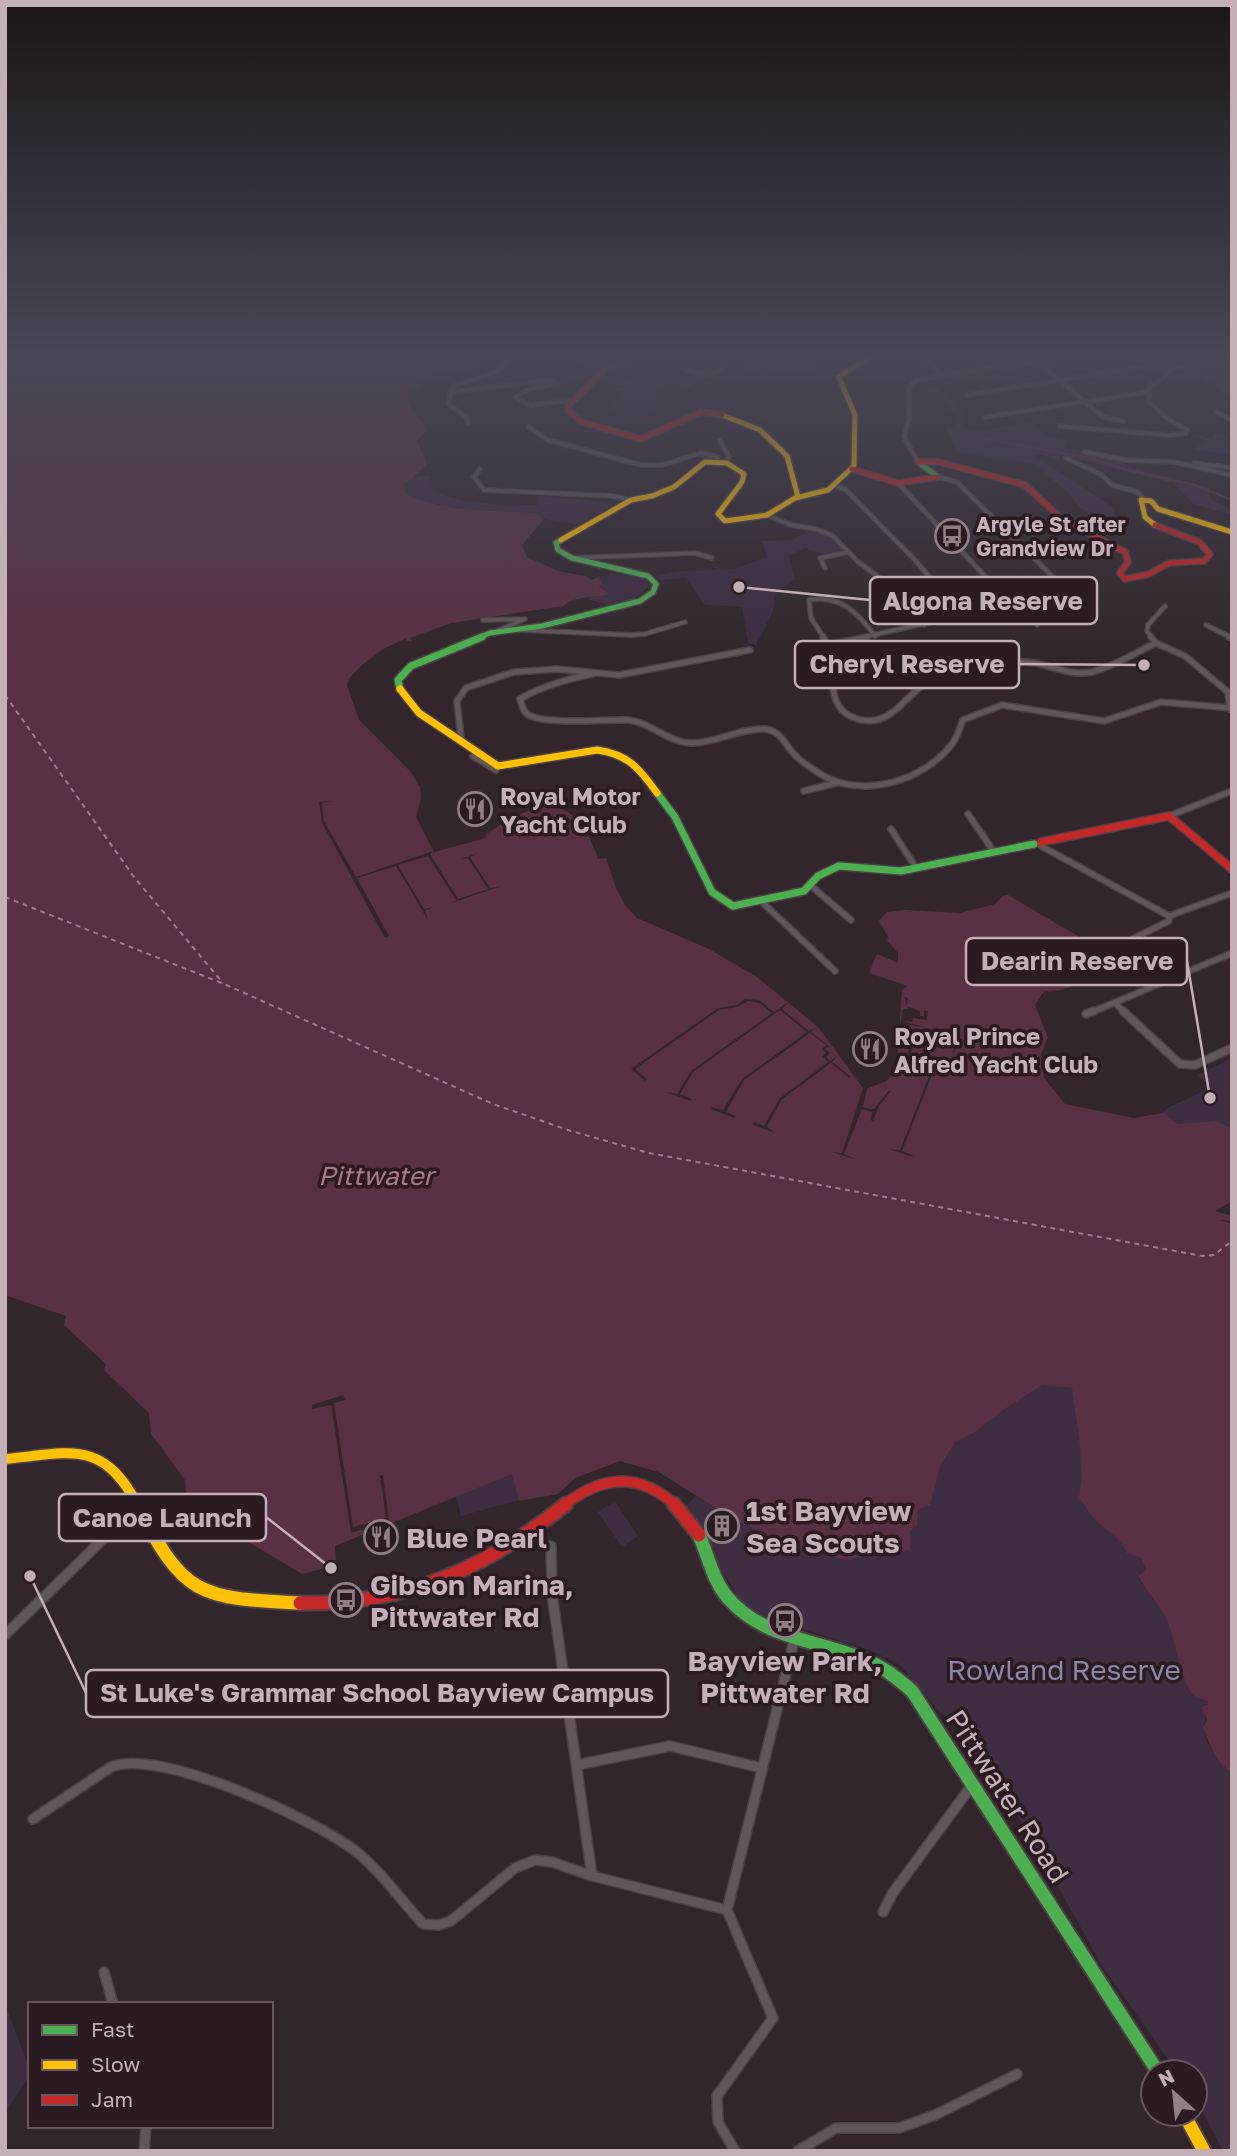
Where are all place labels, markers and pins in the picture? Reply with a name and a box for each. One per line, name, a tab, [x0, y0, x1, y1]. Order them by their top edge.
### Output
place label: Argyle St after Grandview Dr	[976, 511, 1126, 561]
bus stop icon: Argyle St after Grandview Dr	[933, 517, 971, 555]
callout: Algona Reserve	[870, 577, 1097, 624]
callout: Cheryl Reserve	[795, 641, 1019, 688]
place label: Royal Motor Yacht Club	[500, 781, 641, 838]
restaurant icon: Royal Motor Yacht Club	[456, 790, 494, 828]
callout: Dearin Reserve	[966, 938, 1187, 985]
place label: Royal Prince Alfred Yacht Club	[894, 1021, 1098, 1078]
restaurant icon: Royal Prince Alfred Yacht Club	[851, 1030, 889, 1068]
callout: Canoe Launch	[59, 1494, 266, 1541]
place label: 1st Bayview Sea Scouts	[746, 1494, 911, 1559]
building icon: 1st Bayview Sea Scouts	[703, 1507, 741, 1545]
restaurant icon: Blue Pearl	[362, 1518, 400, 1556]
place label: Blue Pearl	[406, 1521, 547, 1554]
place label: Gibson Marina, Pittwater Rd	[370, 1568, 574, 1633]
bus stop icon: Gibson Marina, Pittwater Rd	[327, 1581, 365, 1619]
bus stop icon: Bayview Park, Pittwater Rd	[766, 1602, 804, 1640]
place label: Bayview Park, Pittwater Rd	[688, 1644, 882, 1709]
callout: St Luke's Grammar School Bayview Campus	[86, 1670, 668, 1717]

